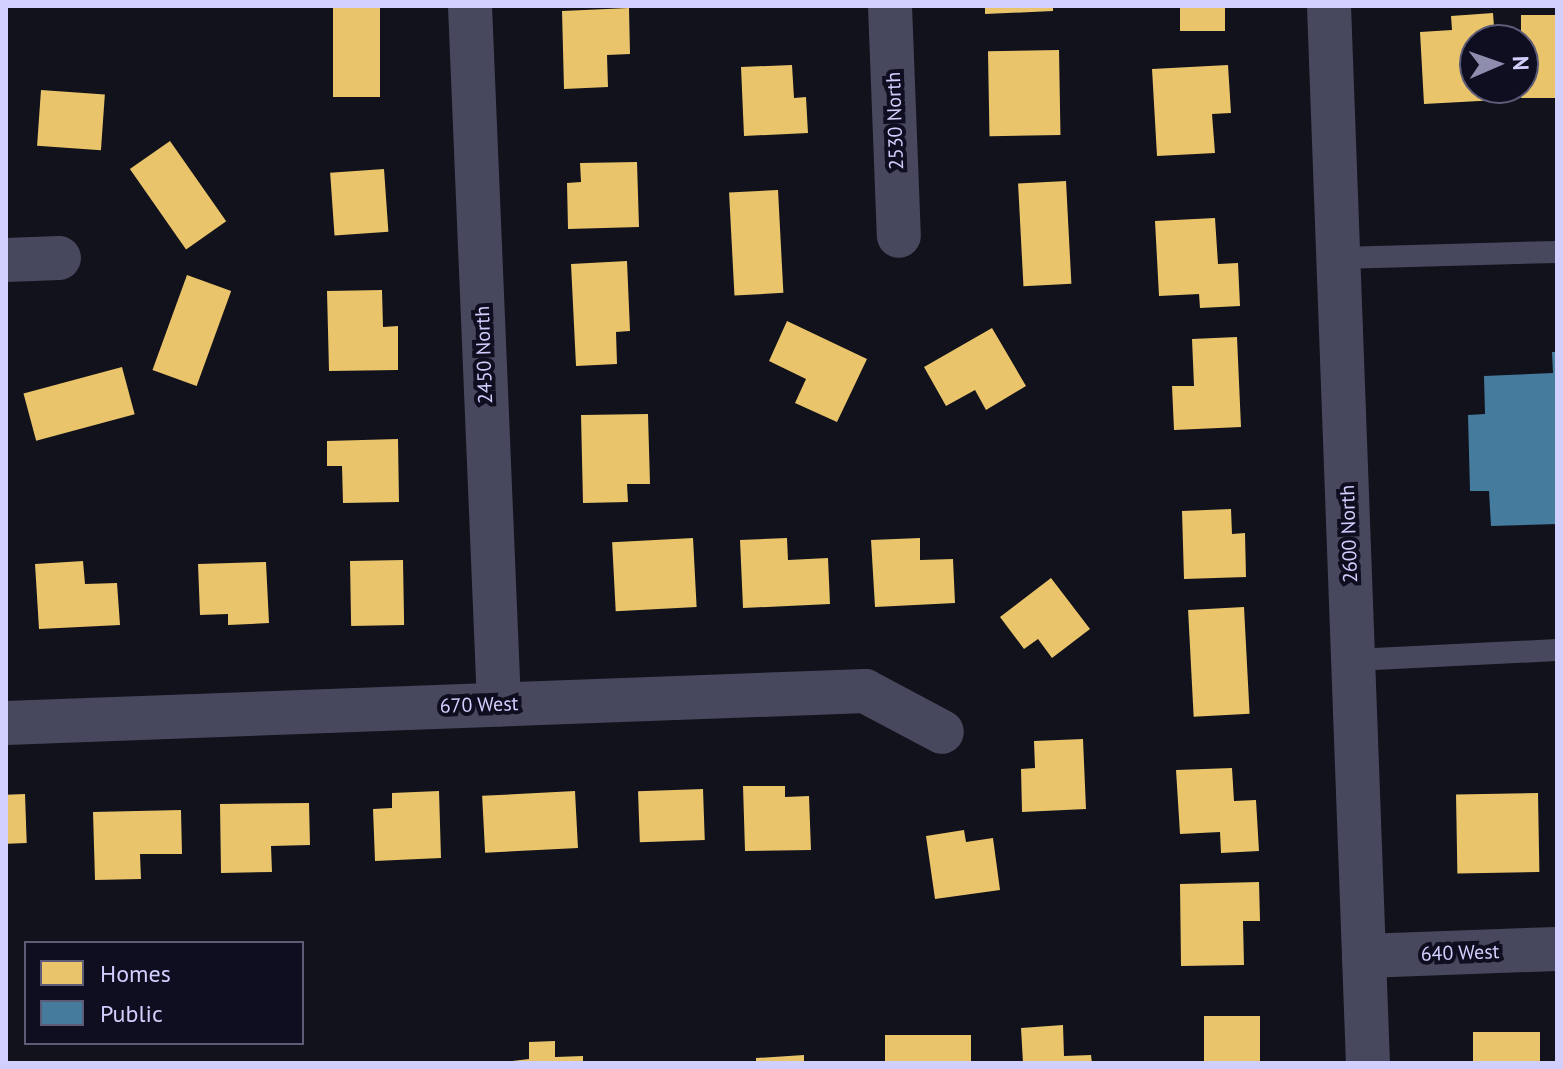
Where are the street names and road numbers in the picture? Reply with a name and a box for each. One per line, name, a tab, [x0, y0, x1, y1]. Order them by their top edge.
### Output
street label: 2530 North	[881, 71, 909, 171]
street label: 2450 North	[470, 305, 498, 405]
street label: 2600 North	[1335, 484, 1363, 584]
street label: 670 West	[439, 692, 519, 718]
street label: 640 West	[1420, 940, 1500, 966]

